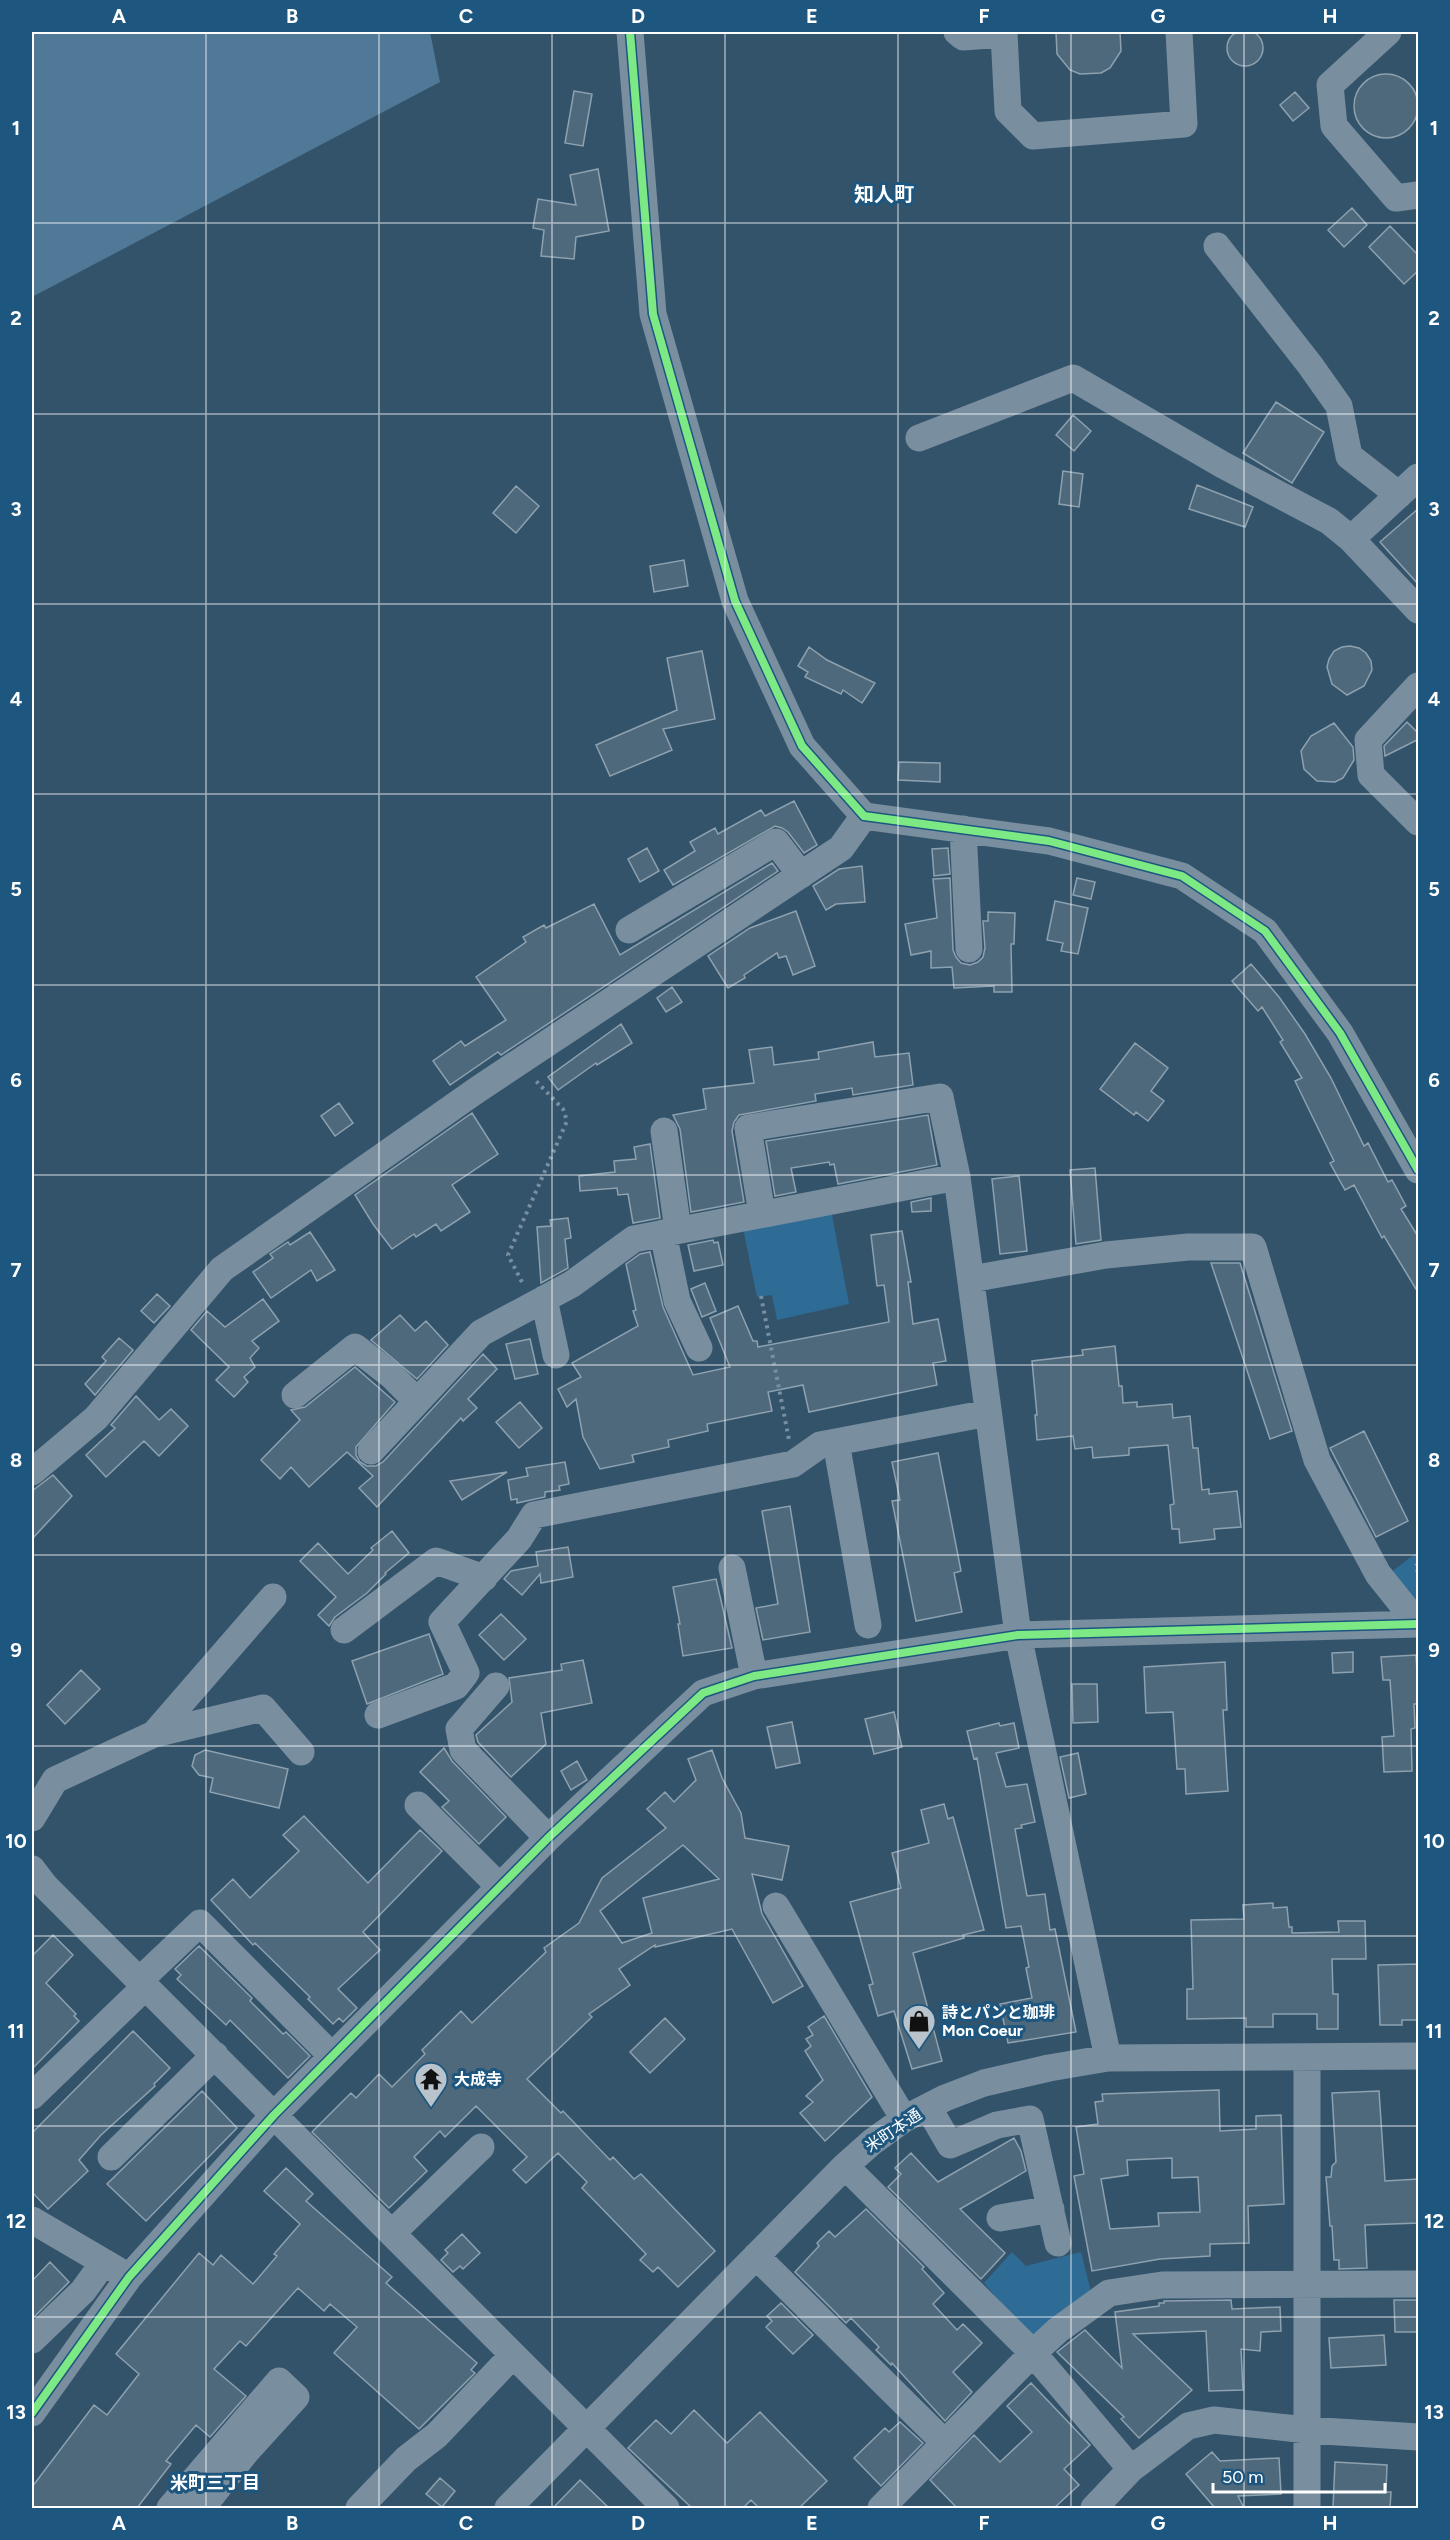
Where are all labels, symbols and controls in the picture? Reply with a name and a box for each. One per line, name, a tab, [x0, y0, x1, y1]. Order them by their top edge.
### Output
text: A	[112, 4, 127, 28]
text: B	[286, 4, 298, 28]
text: C	[459, 4, 473, 28]
text: D	[631, 4, 645, 28]
text: E	[806, 4, 818, 28]
text: F	[978, 4, 990, 28]
text: G	[1151, 4, 1166, 28]
text: H	[1323, 4, 1338, 28]
text: 1	[12, 116, 20, 140]
text: 1	[1430, 116, 1438, 140]
district label: 知人町	[854, 182, 914, 206]
text: 2	[10, 306, 22, 330]
text: 2	[1428, 306, 1440, 330]
text: 3	[10, 497, 22, 521]
text: 3	[1428, 497, 1440, 521]
text: 4	[10, 687, 23, 711]
text: 4	[1428, 687, 1441, 711]
text: 5	[10, 877, 22, 901]
text: 5	[1428, 877, 1440, 901]
text: 6	[10, 1068, 22, 1092]
text: 6	[1428, 1068, 1440, 1092]
text: 7	[10, 1258, 22, 1282]
text: 7	[1428, 1258, 1440, 1282]
text: 8	[10, 1448, 22, 1472]
text: 8	[1428, 1448, 1440, 1472]
text: 9	[10, 1638, 22, 1662]
text: 9	[1428, 1638, 1440, 1662]
text: 10	[5, 1829, 27, 1853]
text: 10	[1423, 1829, 1445, 1853]
shop icon: 詩とパンと珈琲 Mon Coeur	[901, 2003, 937, 2050]
place label: 詩とパンと珈琲 Mon Coeur	[942, 2003, 1055, 2040]
text: 11	[8, 2019, 24, 2043]
text: 11	[1426, 2019, 1442, 2043]
temple icon: 大成寺	[413, 2061, 449, 2108]
place label: 大成寺	[454, 2070, 502, 2089]
street label: 米町本通	[861, 2105, 925, 2156]
text: 12	[6, 2209, 26, 2233]
text: 12	[1424, 2209, 1444, 2233]
text: 13	[6, 2400, 26, 2424]
text: 13	[1424, 2400, 1444, 2424]
scale bar	[1213, 2456, 1386, 2494]
text: 50 m	[1222, 2466, 1264, 2488]
district label: 米町三丁目	[170, 2472, 260, 2494]
text: A	[112, 2511, 127, 2535]
text: B	[286, 2511, 298, 2535]
text: C	[459, 2511, 473, 2535]
text: D	[631, 2511, 645, 2535]
text: E	[806, 2511, 818, 2535]
text: F	[978, 2511, 990, 2535]
text: G	[1151, 2511, 1166, 2535]
text: H	[1323, 2511, 1338, 2535]

